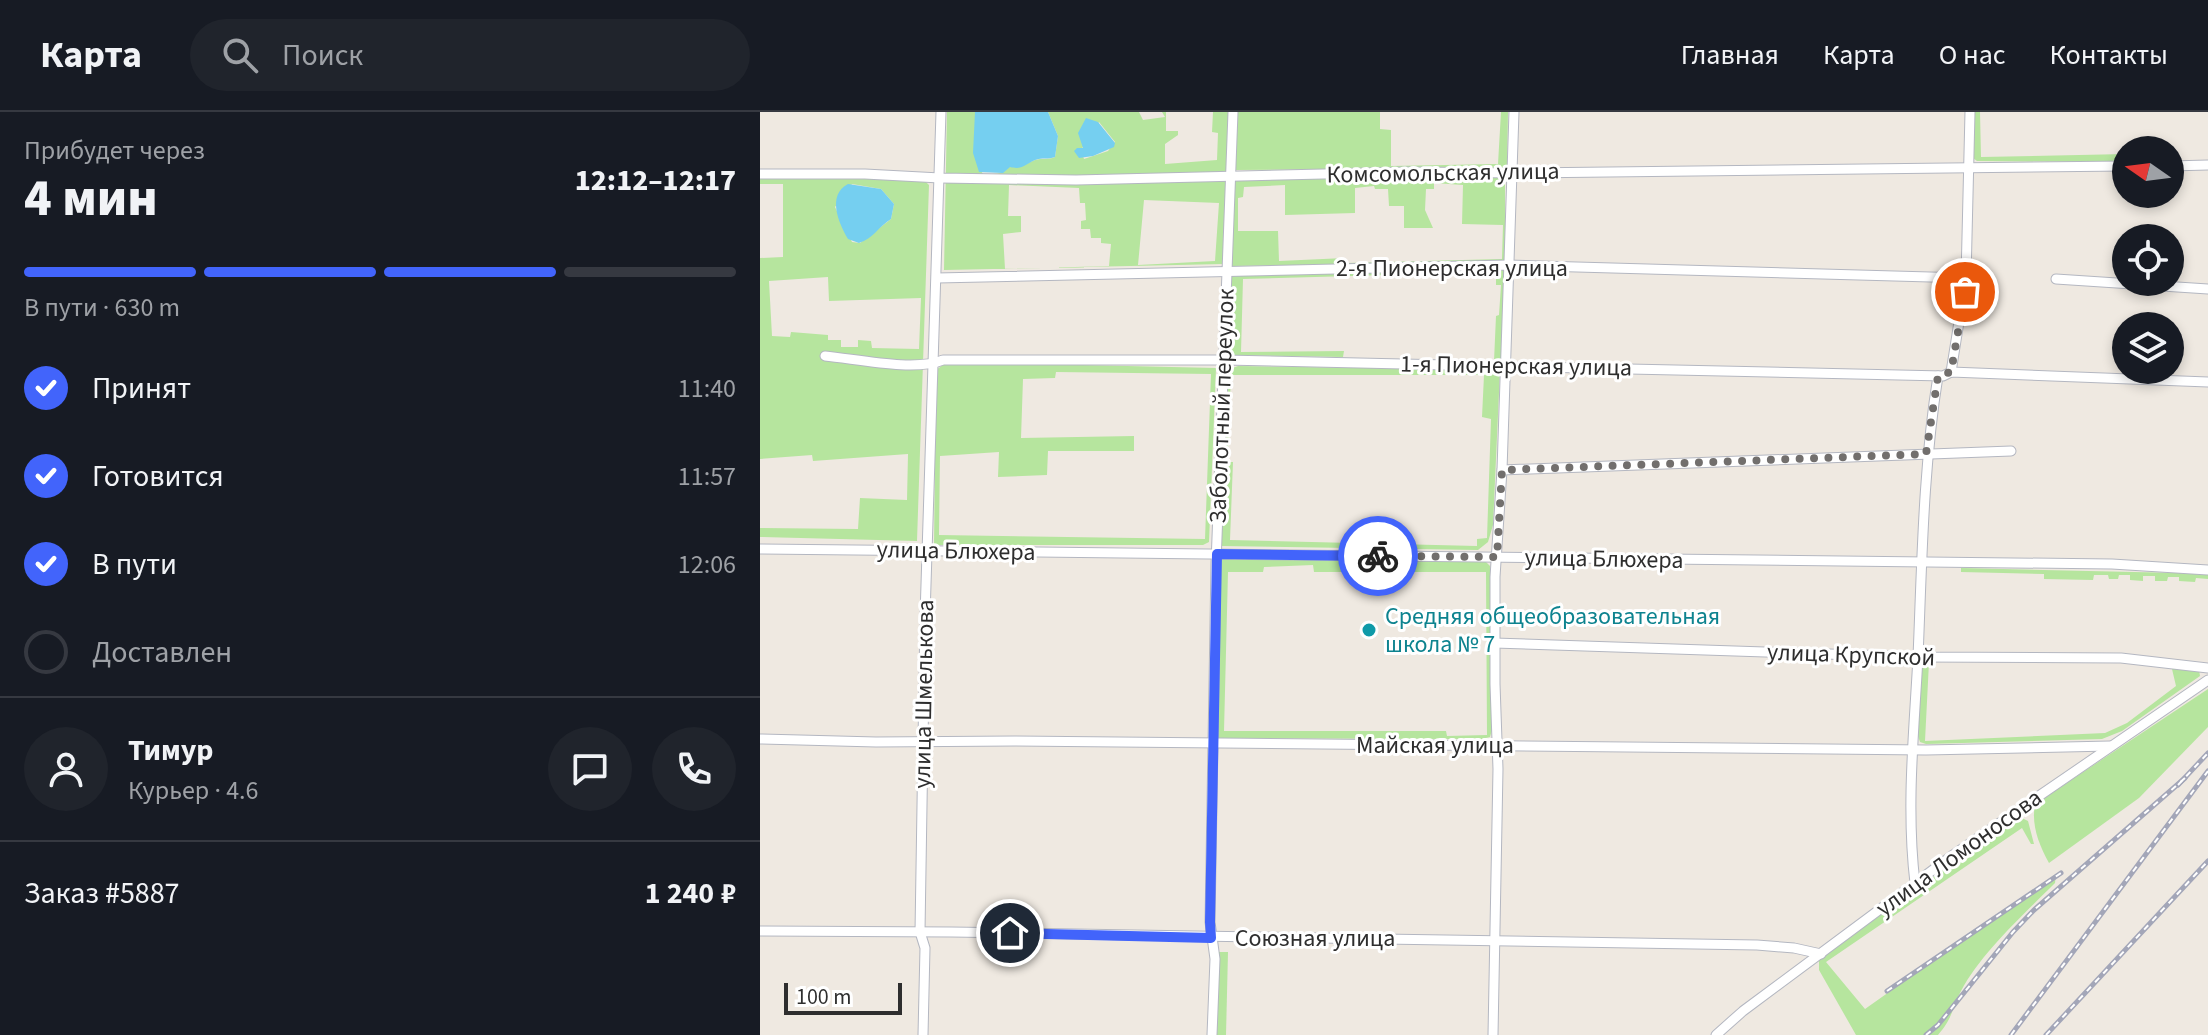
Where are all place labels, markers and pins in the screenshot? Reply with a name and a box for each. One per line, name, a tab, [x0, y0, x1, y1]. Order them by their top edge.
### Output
pin	[1931, 258, 1999, 326]
place label: Средняя общеобразовательная школа № 7	[1385, 599, 1720, 662]
marker: Средняя общеобразовательная школа № 7	[1360, 621, 1378, 639]
pin	[976, 899, 1044, 967]

